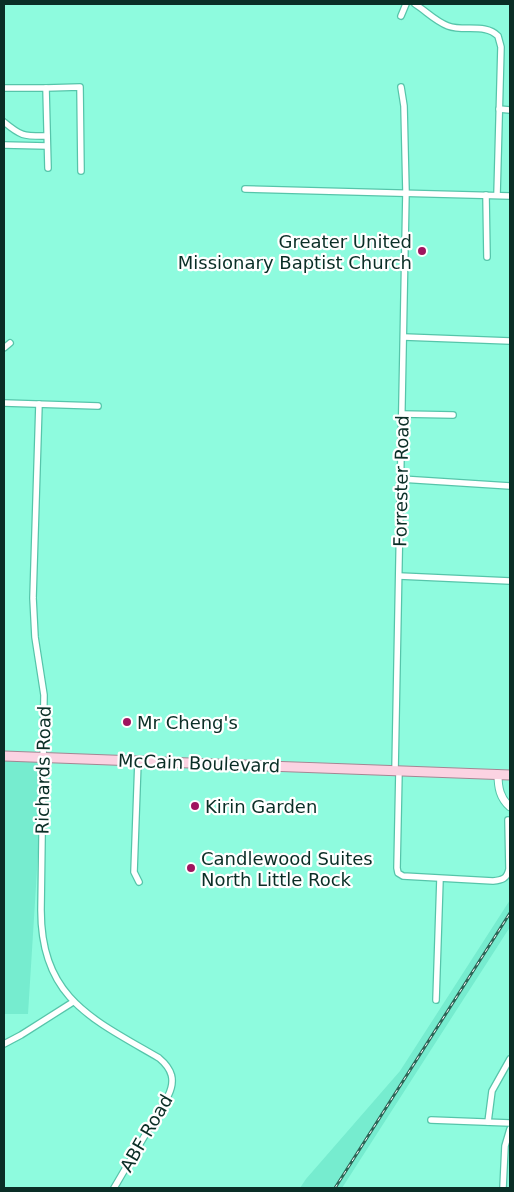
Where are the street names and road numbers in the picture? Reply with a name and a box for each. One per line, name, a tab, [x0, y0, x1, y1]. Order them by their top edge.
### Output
street label: Forrester Road	[389, 415, 413, 547]
street label: Richards Road	[31, 706, 55, 834]
street label: McCain Boulevard	[118, 750, 280, 776]
street label: ABF Road	[115, 1091, 177, 1175]

